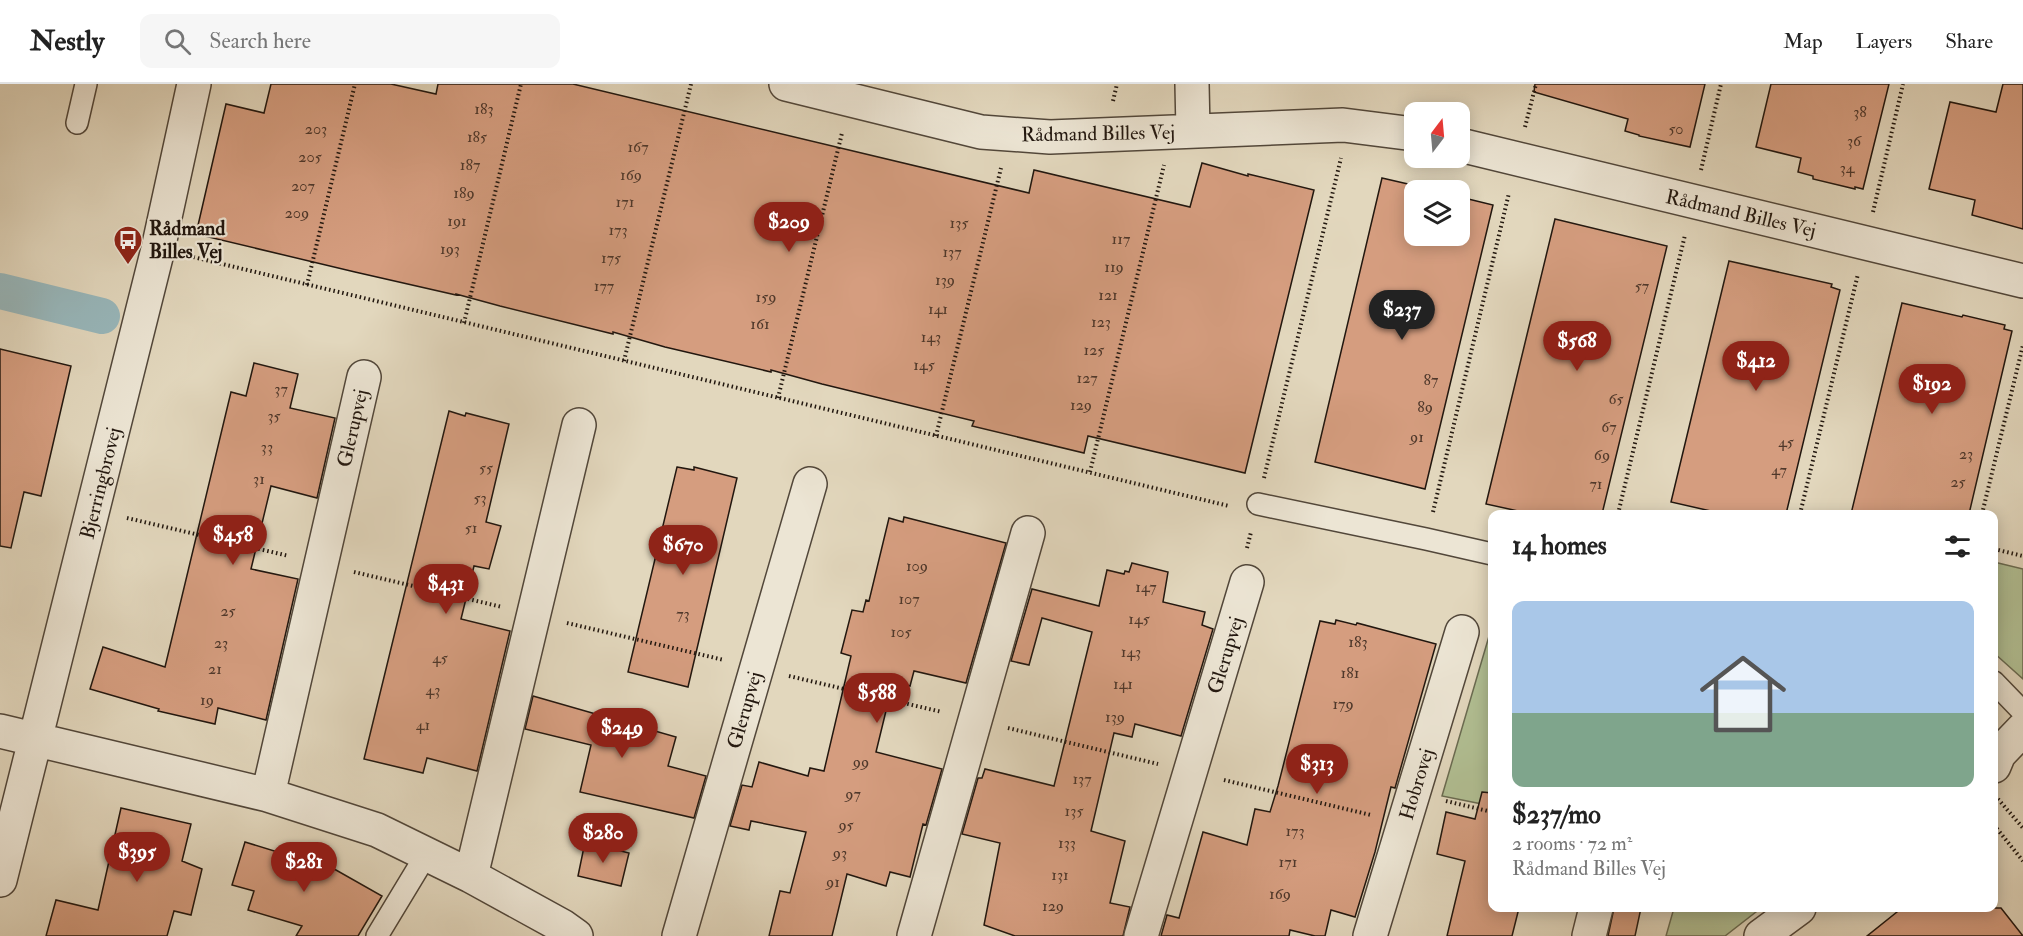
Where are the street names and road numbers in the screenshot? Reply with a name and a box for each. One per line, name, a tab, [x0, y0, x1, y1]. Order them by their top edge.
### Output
street label: Rådmand Billes Vej	[1021, 120, 1175, 147]
street label: Rådmand Billes Vej	[1663, 184, 1819, 243]
street label: Glerupvej	[331, 387, 375, 470]
street label: Bjerringbrovej	[75, 425, 126, 542]
street label: Glerupvej	[1202, 614, 1250, 697]
street label: Glerupvej	[722, 669, 768, 752]
street label: Hobrovej	[1394, 745, 1439, 823]

